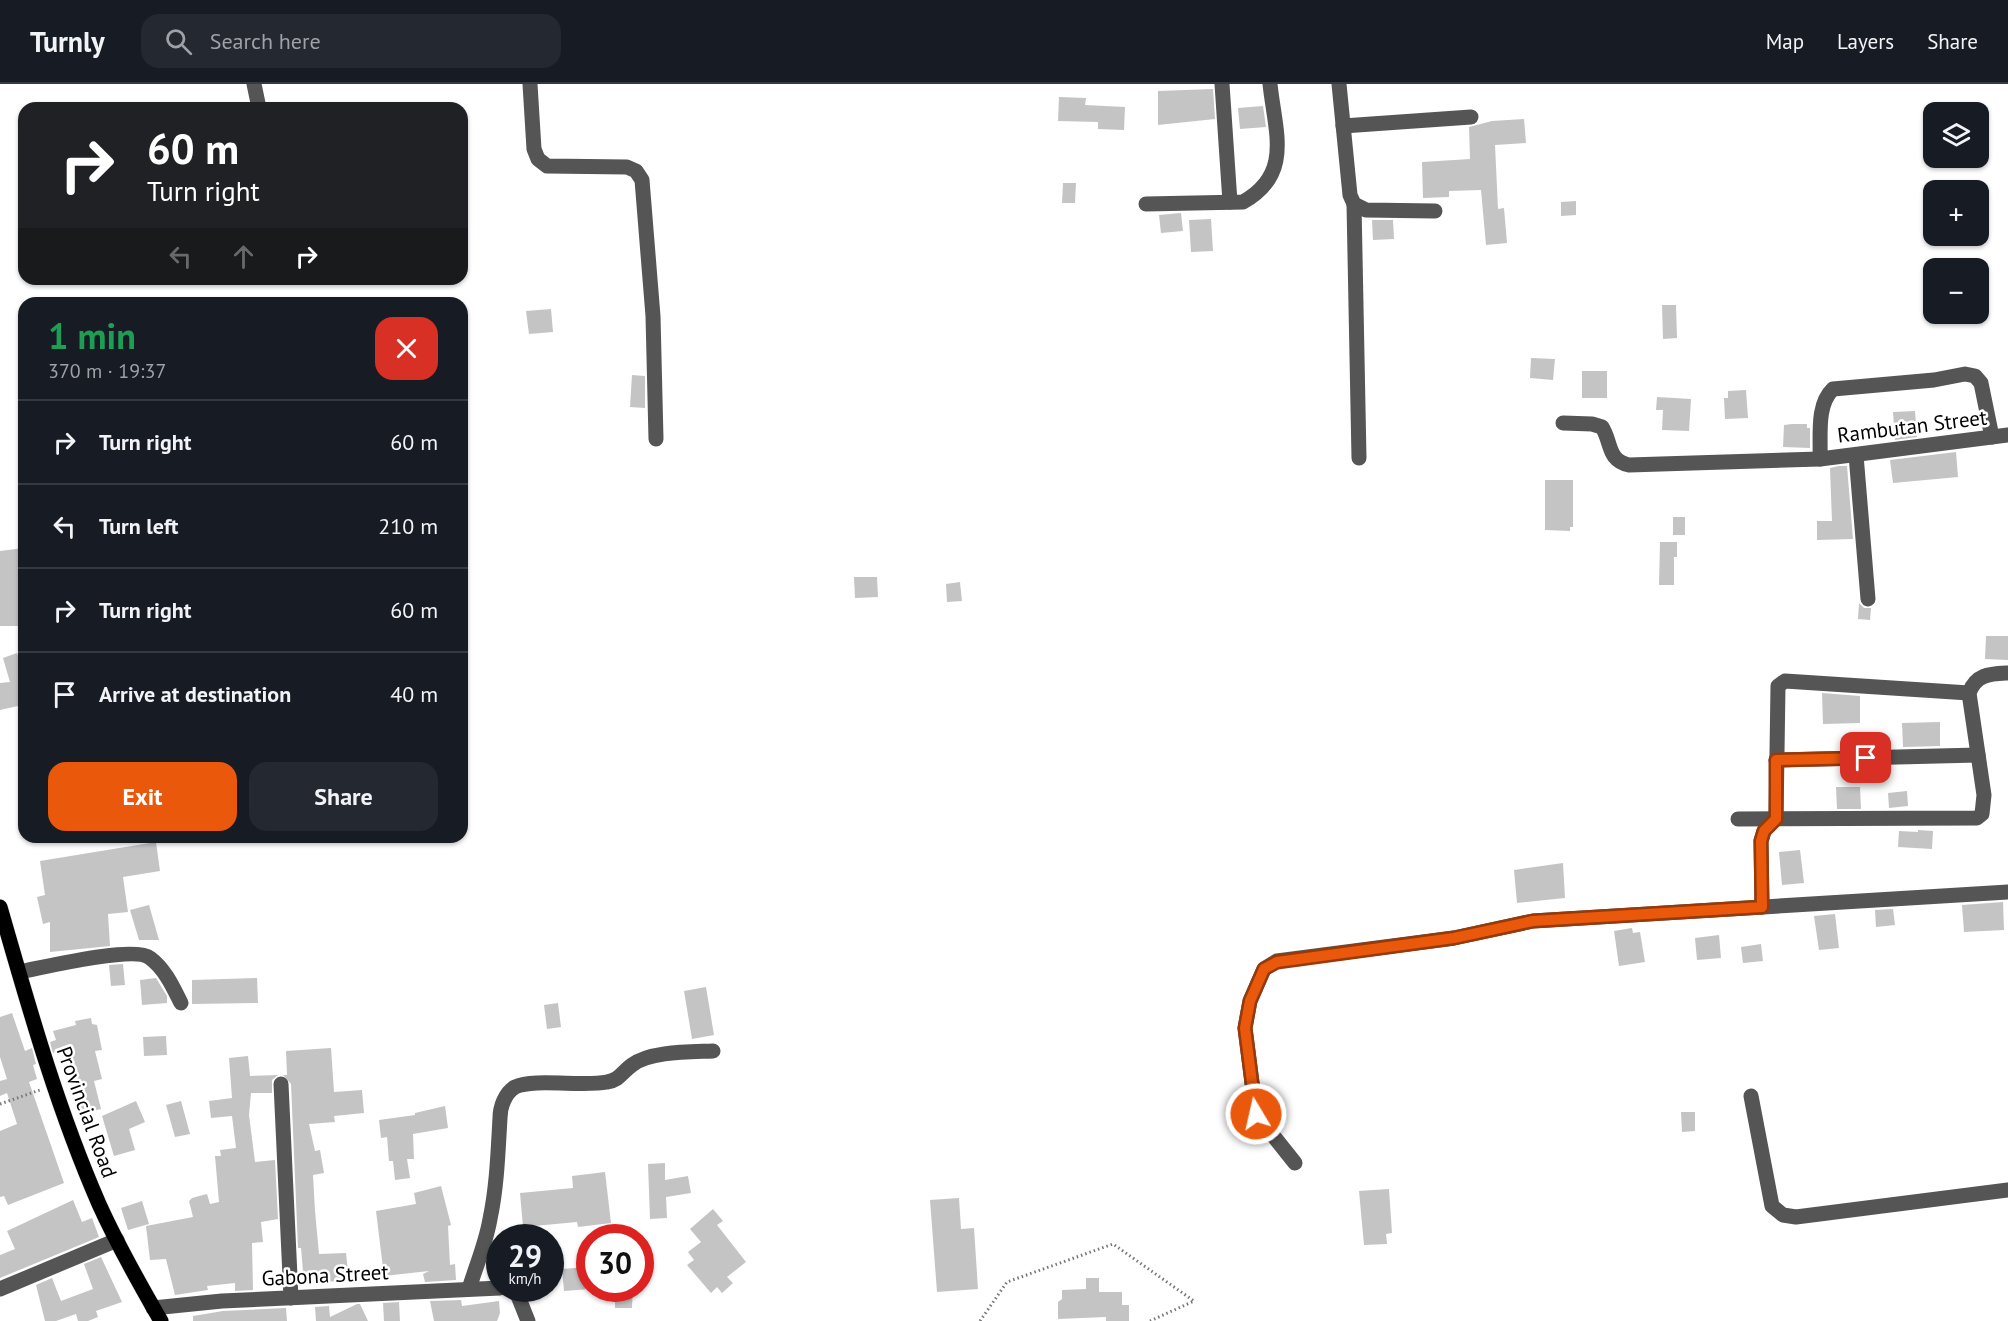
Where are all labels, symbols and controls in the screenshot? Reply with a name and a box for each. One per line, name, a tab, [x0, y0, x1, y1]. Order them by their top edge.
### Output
search box	[141, 14, 561, 68]
text: Turnly	[30, 23, 105, 60]
icon: search	[162, 25, 195, 58]
text: Search here	[210, 27, 321, 55]
text: Map	[1766, 28, 1804, 55]
text: Layers	[1837, 28, 1894, 55]
text: Share	[1927, 28, 1978, 55]
map controls	[1923, 102, 1989, 324]
button: layers	[1923, 102, 1989, 168]
text: 60 m	[147, 121, 239, 176]
icon: right	[48, 126, 126, 204]
text: Turn right	[147, 174, 260, 208]
button: +	[1923, 180, 1989, 246]
icon: left	[164, 240, 197, 273]
icon: ahead	[227, 240, 260, 273]
icon: right	[290, 240, 323, 273]
button: −	[1923, 258, 1989, 324]
text: 1 min	[48, 312, 136, 359]
button: close	[375, 317, 438, 380]
text: 370 m · 19:37	[48, 358, 166, 384]
street label: Rambutan Street	[1836, 403, 1988, 449]
icon: right	[48, 426, 81, 459]
text: Turn right	[99, 428, 191, 456]
text: 60 m	[390, 428, 438, 456]
icon: left	[48, 510, 81, 543]
text: Turn left	[99, 512, 179, 540]
text: 210 m	[378, 512, 438, 540]
icon: right	[48, 594, 81, 627]
text: Turn right	[99, 596, 191, 624]
text: 60 m	[390, 596, 438, 624]
icon: arrive	[48, 678, 81, 711]
text: Arrive at destination	[99, 680, 291, 708]
text: 40 m	[390, 680, 438, 708]
pin	[1840, 732, 1891, 783]
icon: arrive	[1849, 741, 1882, 774]
button: Exit	[48, 762, 237, 831]
button: Share	[249, 762, 438, 831]
street label: Provincial Road	[51, 1042, 123, 1182]
position arrow	[1224, 1082, 1288, 1146]
speed limit sign: 30	[576, 1224, 654, 1302]
text: 29	[508, 1236, 542, 1275]
street label: Gabona Street	[261, 1258, 389, 1292]
text: km/h	[509, 1269, 541, 1288]

